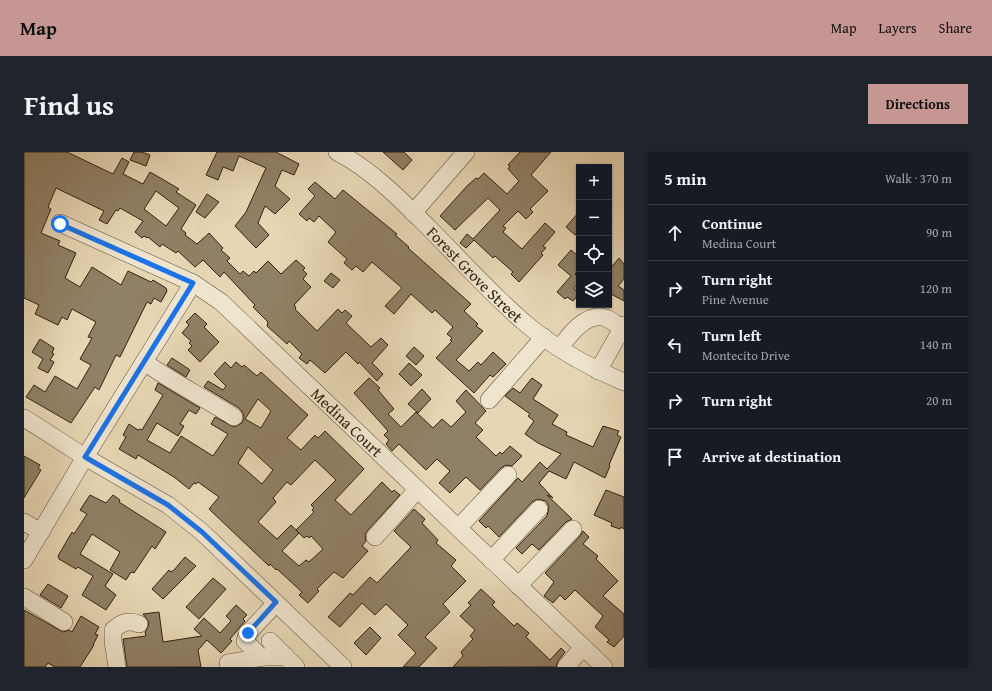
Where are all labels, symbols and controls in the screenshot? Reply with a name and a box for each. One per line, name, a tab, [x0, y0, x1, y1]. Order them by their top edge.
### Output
text: Map	[20, 14, 57, 42]
text: Map	[831, 18, 857, 38]
text: Layers	[879, 18, 917, 38]
text: Share	[939, 18, 972, 38]
text: Find us	[24, 84, 114, 125]
button: Directions	[868, 84, 968, 124]
map controls	[576, 164, 612, 308]
button: +	[576, 164, 612, 200]
text: 5 min	[664, 166, 706, 191]
text: Walk · 370 m	[885, 169, 952, 188]
button: −	[576, 200, 612, 236]
text: Continue	[702, 213, 763, 234]
route start	[51, 215, 69, 233]
street label: Forest Grove Street	[421, 221, 529, 328]
icon: ahead	[664, 222, 686, 244]
text: 90 m	[926, 223, 952, 242]
text: Medina Court	[702, 234, 776, 253]
button: locate	[576, 236, 612, 272]
text: Turn right	[702, 269, 773, 290]
button: layers	[576, 272, 612, 308]
icon: right	[664, 278, 686, 300]
text: 120 m	[920, 279, 952, 298]
text: Pine Avenue	[702, 290, 769, 309]
text: Turn left	[702, 325, 761, 346]
icon: left	[664, 334, 686, 356]
text: 140 m	[920, 335, 952, 354]
text: Montecito Drive	[702, 346, 790, 365]
street label: Medina Court	[306, 382, 389, 463]
icon: right	[664, 390, 686, 412]
text: Turn right	[702, 390, 773, 411]
text: 20 m	[926, 391, 952, 410]
icon: arrive	[664, 446, 686, 468]
text: Arrive at destination	[702, 446, 841, 467]
route end	[239, 624, 257, 642]

